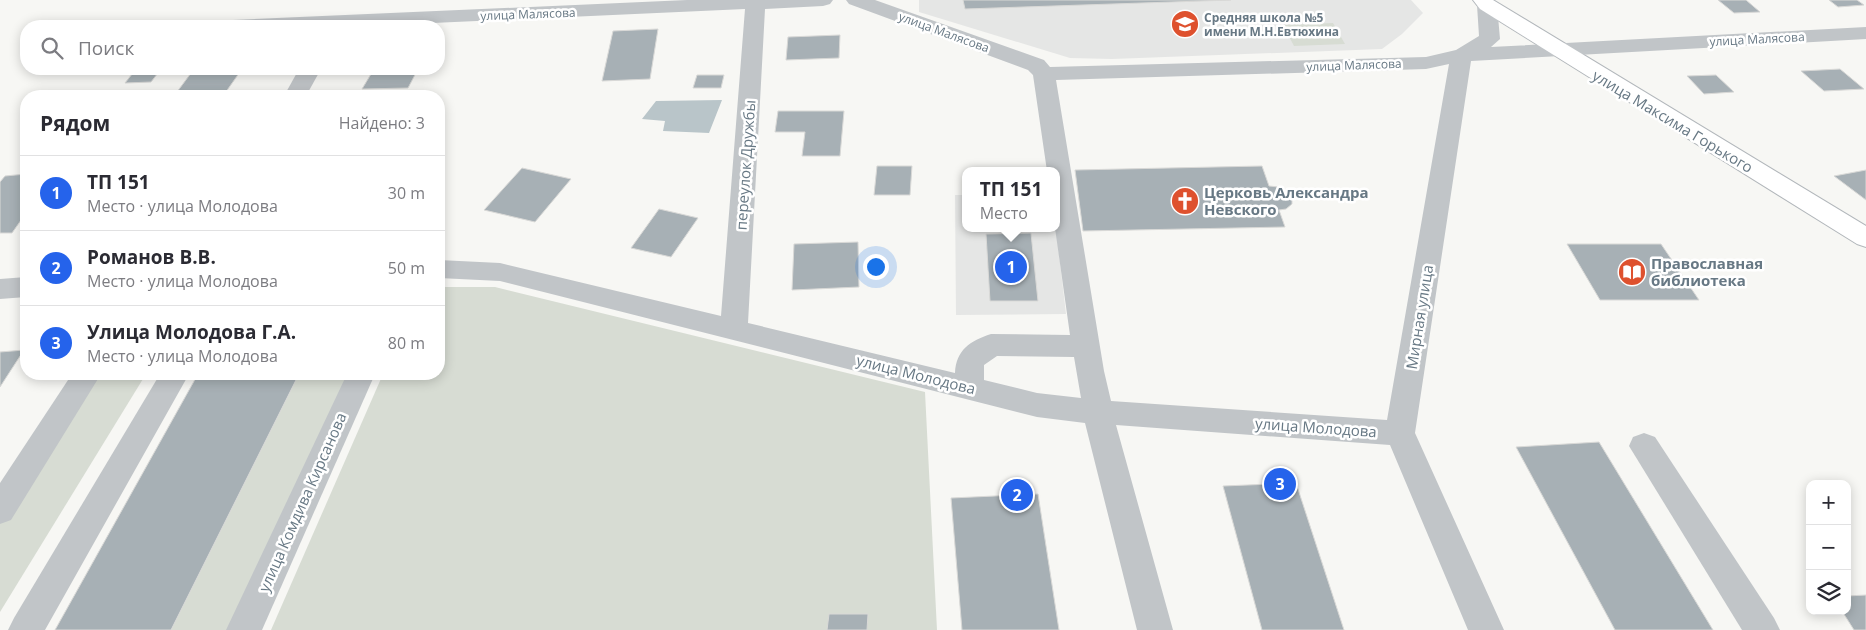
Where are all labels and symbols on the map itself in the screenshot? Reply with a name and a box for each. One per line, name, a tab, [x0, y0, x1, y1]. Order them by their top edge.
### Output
street label: улица Малясова	[480, 4, 576, 24]
street label: улица Малясова	[896, 8, 992, 56]
school or university icon: Средняя школа №5 имени М.Н.Евтюхина	[1170, 9, 1200, 39]
place label: Средняя школа №5 имени М.Н.Евтюхина	[1204, 9, 1339, 40]
street label: улица Малясова	[1709, 28, 1805, 50]
street label: улица Малясова	[1306, 55, 1402, 75]
street label: улица Максима Горького	[1589, 65, 1757, 177]
street label: переулок Дружбы	[730, 99, 760, 231]
place label: Церковь Александра Невского	[1204, 182, 1369, 219]
church icon: Церковь Александра Невского	[1170, 186, 1200, 216]
pin: 1	[995, 248, 1027, 286]
place label: Православная библиотека	[1651, 253, 1763, 290]
your location	[863, 254, 889, 280]
library icon: Православная библиотека	[1617, 257, 1647, 287]
street label: Мирная улица	[1401, 263, 1437, 371]
street label: улица Молодова	[854, 350, 978, 398]
street label: улица Комдива Кирсанова	[253, 409, 351, 595]
street label: улица Молодова	[1254, 413, 1378, 441]
pin: 3	[1264, 465, 1296, 503]
pin: 2	[1001, 476, 1033, 514]

